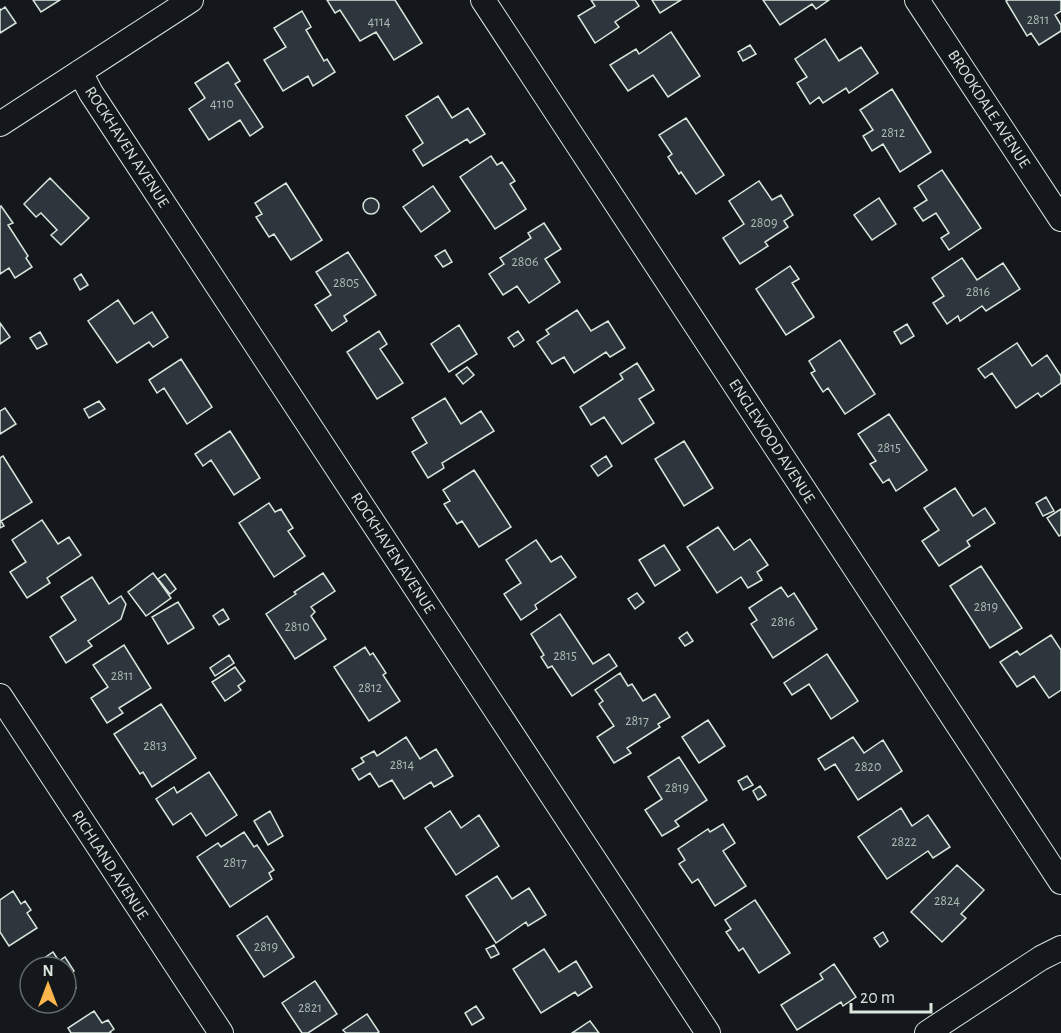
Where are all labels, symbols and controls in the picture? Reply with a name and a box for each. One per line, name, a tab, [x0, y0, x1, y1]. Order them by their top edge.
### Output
house number: 2811	[1027, 13, 1049, 27]
house number: 4114	[367, 15, 391, 29]
street label: BROOKDALE AVENUE	[945, 47, 1033, 171]
street label: ROCKHAVEN AVENUE	[82, 84, 172, 210]
house number: 4110	[210, 97, 234, 111]
house number: 2812	[881, 126, 905, 140]
house number: 2809	[751, 216, 777, 230]
house number: 2806	[512, 255, 538, 269]
house number: 2805	[333, 276, 359, 290]
house number: 2816	[966, 285, 990, 299]
street label: ENGLEWOOD AVENUE	[726, 376, 818, 506]
house number: 2815	[877, 441, 901, 455]
street label: ROCKHAVEN AVENUE	[348, 490, 438, 616]
house number: 2819	[974, 600, 998, 614]
house number: 2816	[771, 615, 795, 629]
house number: 2810	[284, 620, 310, 634]
house number: 2815	[553, 649, 577, 663]
house number: 2811	[111, 669, 133, 683]
house number: 2812	[358, 681, 382, 695]
house number: 2817	[625, 714, 649, 728]
house number: 2813	[143, 739, 167, 753]
house number: 2814	[390, 758, 415, 772]
house number: 2820	[855, 760, 881, 774]
house number: 2819	[665, 781, 689, 795]
street label: RICHLAND AVENUE	[69, 808, 151, 923]
house number: 2822	[891, 835, 917, 849]
house number: 2817	[223, 856, 247, 870]
house number: 2824	[934, 894, 960, 908]
house number: 2819	[254, 940, 278, 954]
north arrow	[18, 955, 78, 1015]
text: N	[42, 963, 54, 979]
scale bar	[851, 976, 930, 1014]
text: 20 m	[860, 989, 895, 1007]
house number: 2821	[298, 1001, 322, 1015]

